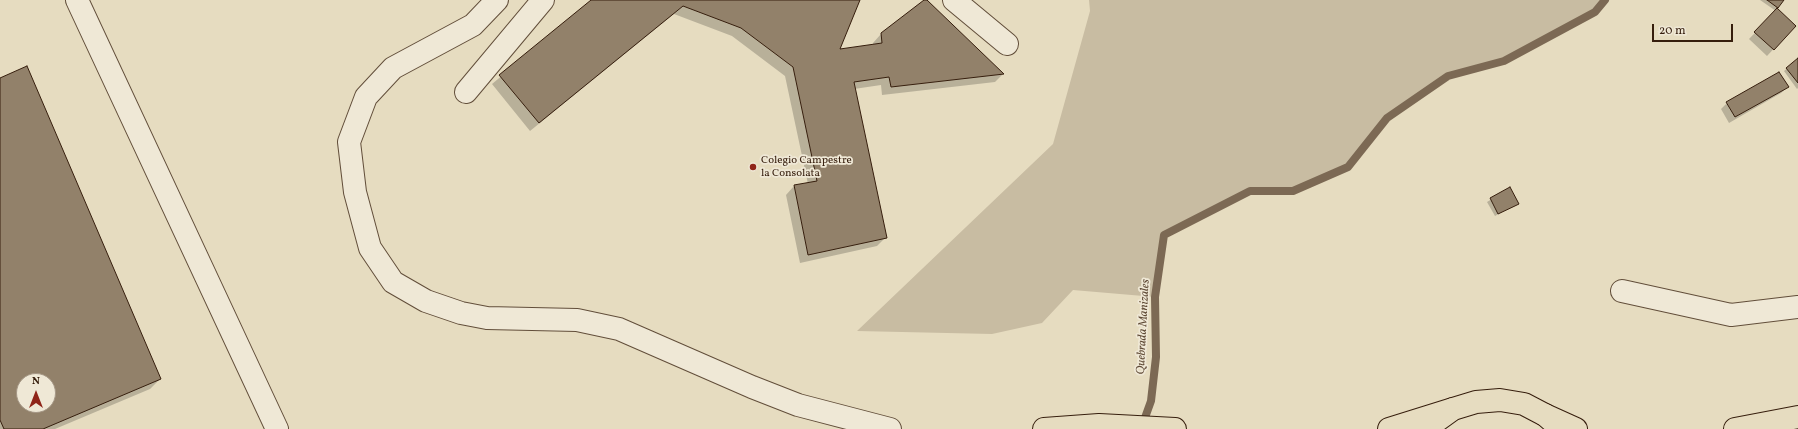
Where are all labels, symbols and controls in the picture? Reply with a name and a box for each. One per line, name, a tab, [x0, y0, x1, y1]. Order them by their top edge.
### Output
scale bar	[1654, 16, 1735, 42]
text: 20 m	[1659, 23, 1686, 39]
place label: Colegio Campestre la Consolata	[761, 154, 852, 180]
marker: Colegio Campestre la Consolata	[748, 162, 758, 172]
water label: Quebrada Manizales	[1134, 279, 1154, 375]
north arrow	[16, 373, 56, 413]
text: N	[32, 374, 40, 389]

